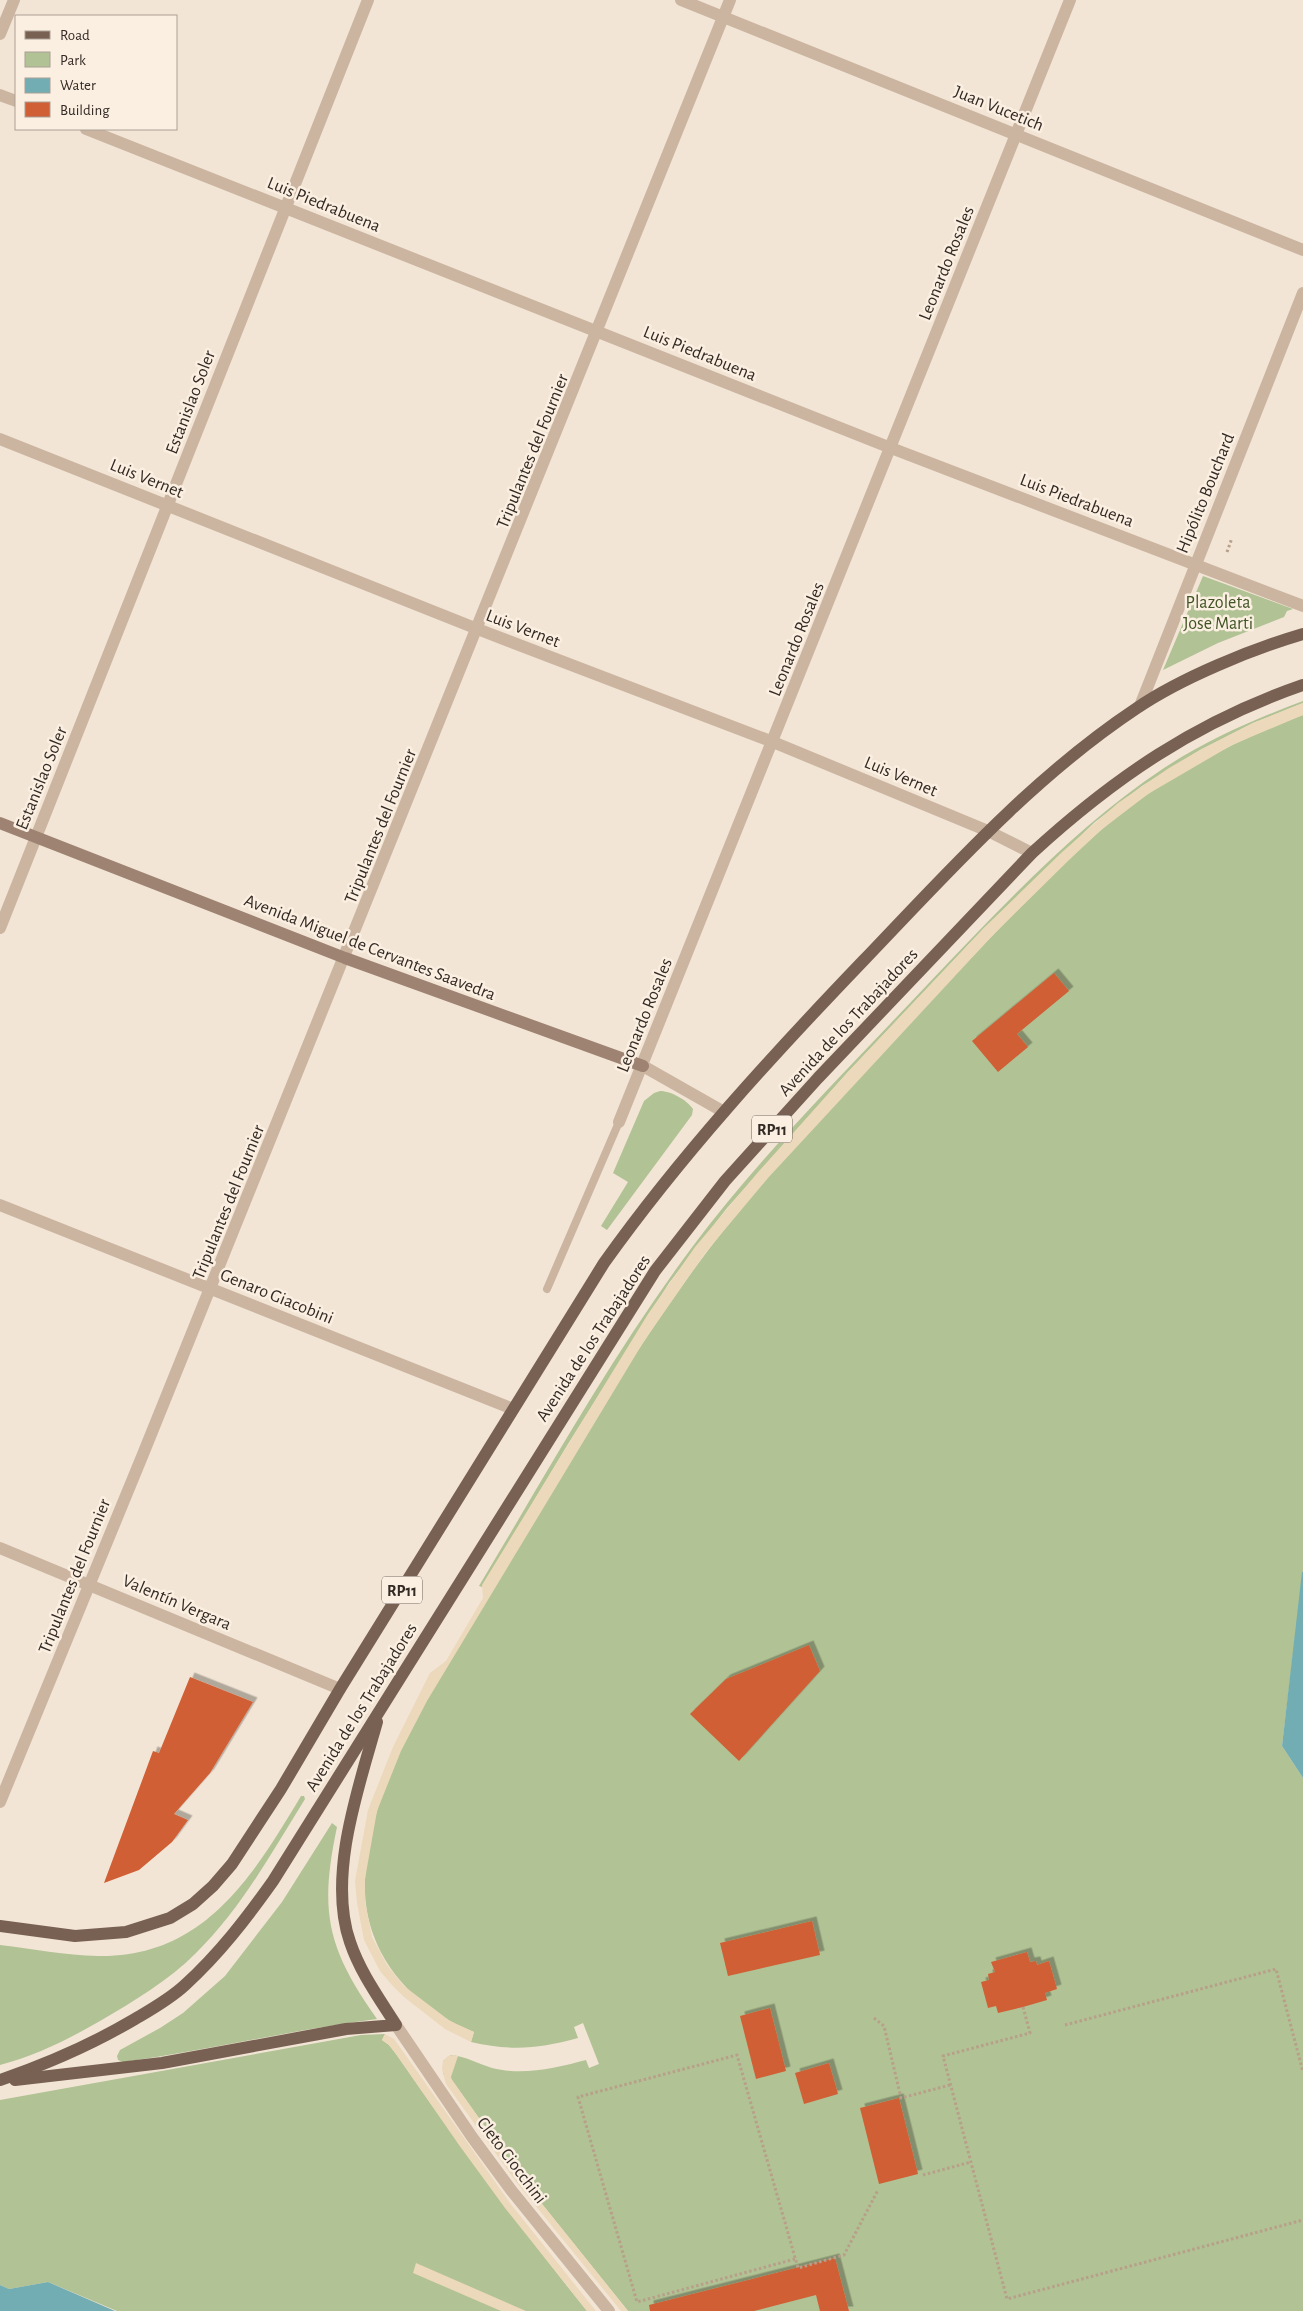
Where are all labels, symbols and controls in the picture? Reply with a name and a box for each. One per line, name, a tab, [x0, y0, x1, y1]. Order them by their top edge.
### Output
legend	[15, 15, 178, 130]
text: Road	[60, 28, 90, 43]
text: Park	[60, 53, 86, 68]
text: Water	[60, 78, 96, 93]
street label: Juan Vucetich	[951, 83, 1046, 135]
text: Building	[60, 103, 110, 118]
street label: Luis Piedrabuena	[265, 174, 383, 236]
street label: Leonardo Rosales	[916, 204, 978, 323]
street label: Luis Piedrabuena	[641, 323, 759, 385]
street label: Estanislao Soler	[163, 348, 219, 457]
street label: Tripulantes del Fournier	[494, 371, 572, 531]
street label: Hipólito Bouchard	[1174, 431, 1238, 556]
street label: Luis Vernet	[107, 456, 186, 502]
street label: Luis Piedrabuena	[1017, 471, 1136, 531]
street label: Leonardo Rosales	[766, 580, 828, 699]
park label: Plazoleta Jose Marti	[1183, 594, 1253, 633]
street label: Luis Vernet	[483, 607, 562, 651]
street label: Estanislao Soler	[13, 724, 71, 833]
street label: Tripulantes del Fournier	[342, 746, 420, 906]
street label: Luis Vernet	[861, 754, 940, 800]
street label: Avenida Miguel de Cervantes Saavedra	[241, 892, 498, 1004]
street label: Avenida de los Trabajadores	[776, 945, 922, 1100]
street label: Leonardo Rosales	[614, 956, 676, 1075]
road number: RP11	[752, 1116, 792, 1142]
street label: Tripulantes del Fournier	[190, 1122, 268, 1282]
street label: Avenida de los Trabajadores	[533, 1252, 654, 1425]
street label: Genaro Giacobini	[218, 1266, 336, 1328]
street label: Tripulantes del Fournier	[36, 1496, 114, 1656]
street label: Valentín Vergara	[120, 1572, 234, 1634]
road number: RP11	[382, 1576, 422, 1604]
street label: Avenida de los Trabajadores	[303, 1620, 421, 1795]
street label: Cleto Ciocchini	[473, 2114, 549, 2207]

